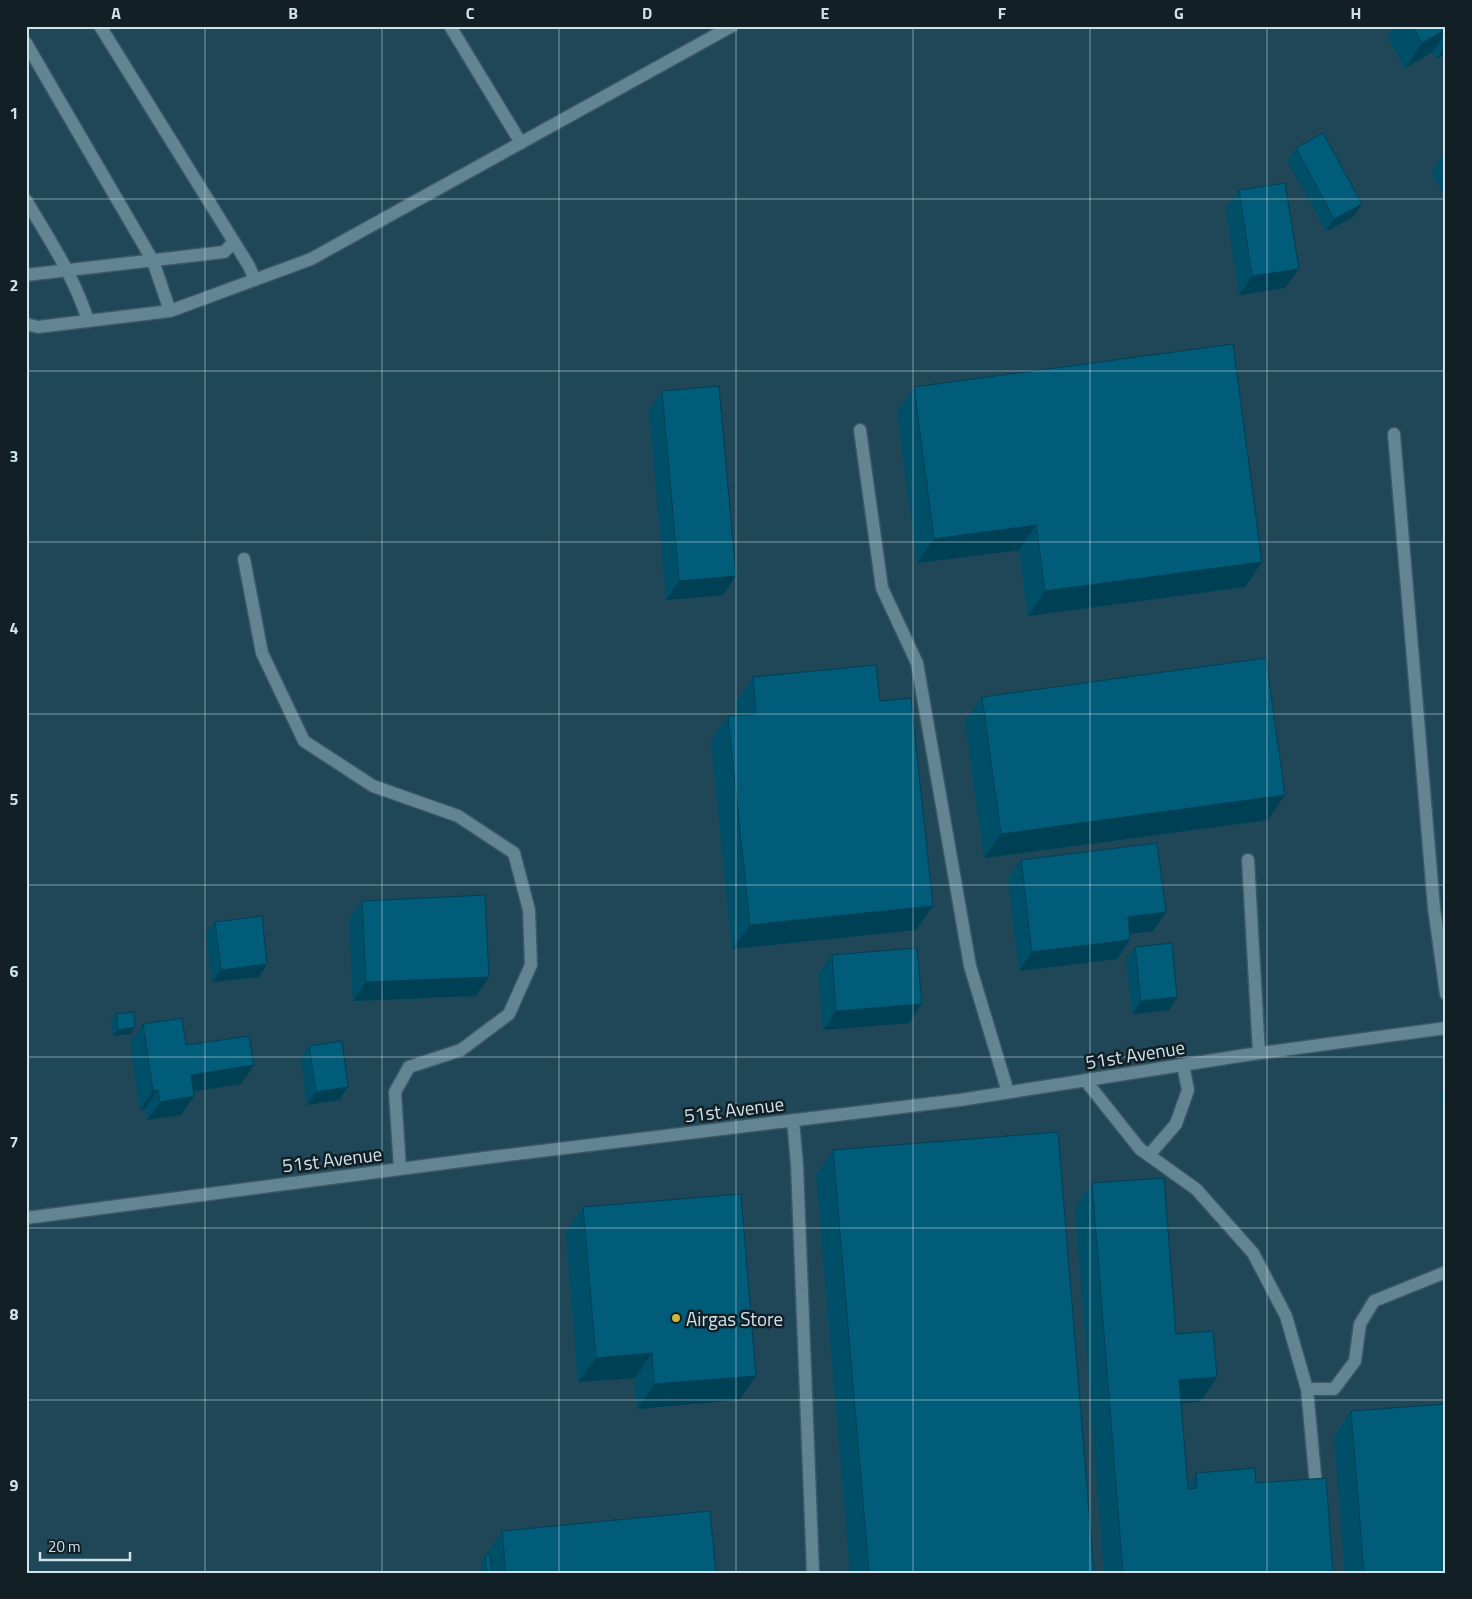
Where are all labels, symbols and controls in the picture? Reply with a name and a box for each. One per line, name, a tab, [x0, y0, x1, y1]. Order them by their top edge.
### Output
text: A	[111, 1, 121, 25]
text: B	[288, 1, 298, 25]
text: C	[466, 1, 475, 25]
text: D	[642, 1, 652, 25]
text: E	[821, 1, 830, 25]
text: F	[998, 1, 1007, 25]
text: G	[1174, 1, 1184, 25]
text: H	[1351, 1, 1361, 25]
text: 1	[10, 101, 18, 125]
text: 2	[10, 273, 18, 297]
text: 3	[10, 444, 18, 468]
text: 4	[10, 616, 19, 640]
text: 5	[10, 787, 19, 811]
text: 6	[10, 959, 19, 983]
street label: 51st Avenue	[1083, 1032, 1187, 1076]
street label: 51st Avenue	[682, 1088, 786, 1130]
text: 7	[10, 1130, 18, 1154]
street label: 51st Avenue	[280, 1138, 384, 1180]
text: 8	[10, 1302, 19, 1326]
place label: Airgas Store	[686, 1304, 783, 1333]
marker: Airgas Store	[670, 1312, 682, 1324]
text: 9	[10, 1473, 19, 1497]
scale bar	[40, 1529, 130, 1561]
text: 20 m	[48, 1535, 81, 1558]

